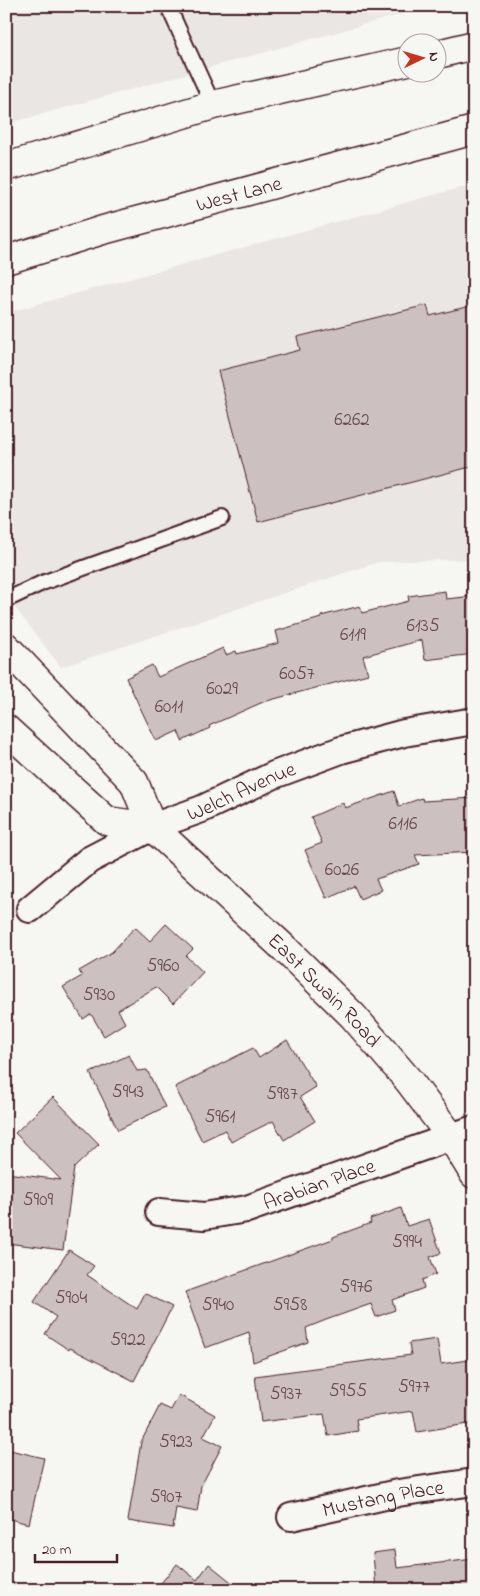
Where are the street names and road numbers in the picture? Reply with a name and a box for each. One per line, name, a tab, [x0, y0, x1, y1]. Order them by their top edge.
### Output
street label: West Lane	[193, 169, 286, 221]
street label: Welch Avenue	[183, 755, 301, 830]
street label: East Swain Road	[260, 927, 387, 1055]
street label: Arabian Place	[259, 1152, 380, 1219]
street label: Mustang Place	[320, 1473, 447, 1527]

